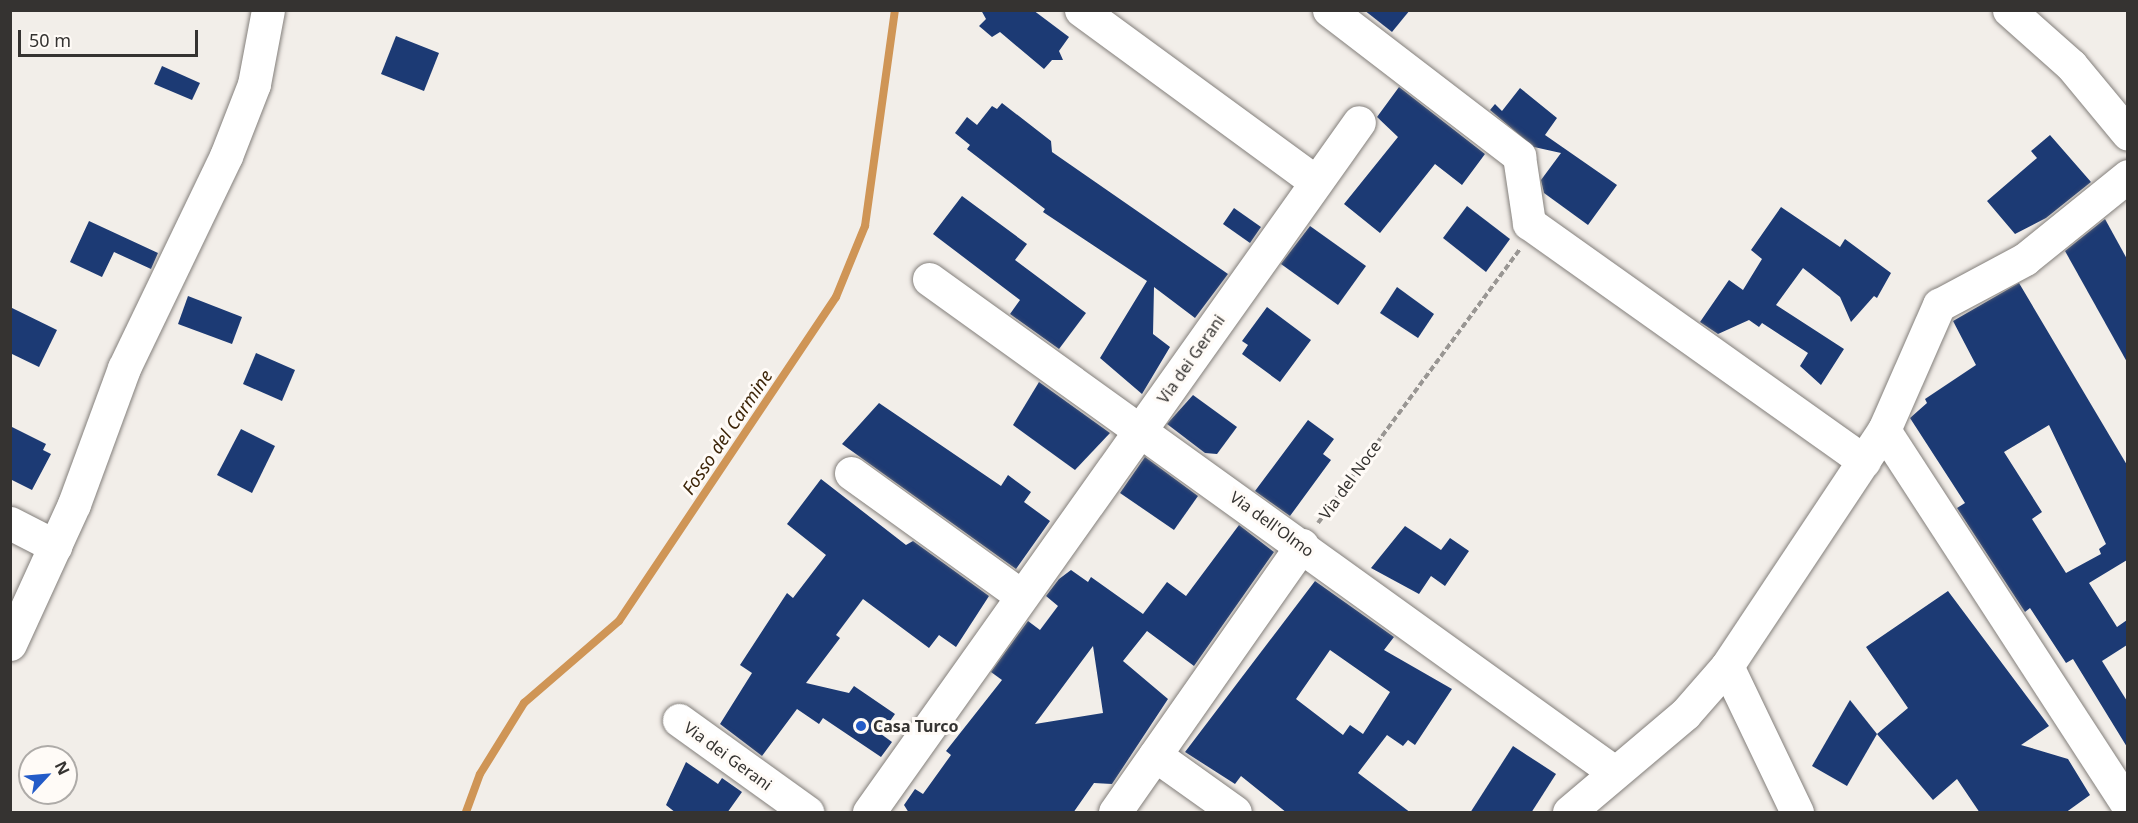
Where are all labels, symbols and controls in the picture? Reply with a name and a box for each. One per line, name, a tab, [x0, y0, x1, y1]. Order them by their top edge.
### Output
scale bar	[21, 18, 201, 56]
text: 50 m	[29, 28, 71, 52]
street label: Via dei Gerani	[1153, 311, 1229, 407]
water label: Fosso del Carmine	[677, 366, 777, 498]
street label: Via del Noce	[1315, 437, 1385, 523]
street label: Via dell'Olmo	[1226, 487, 1318, 561]
place label: Casa Turco	[873, 716, 959, 736]
street label: Via dei Gerani	[680, 718, 776, 794]
marker: Casa Turco	[854, 719, 868, 733]
north arrow	[18, 745, 78, 805]
text: N	[50, 757, 75, 779]

